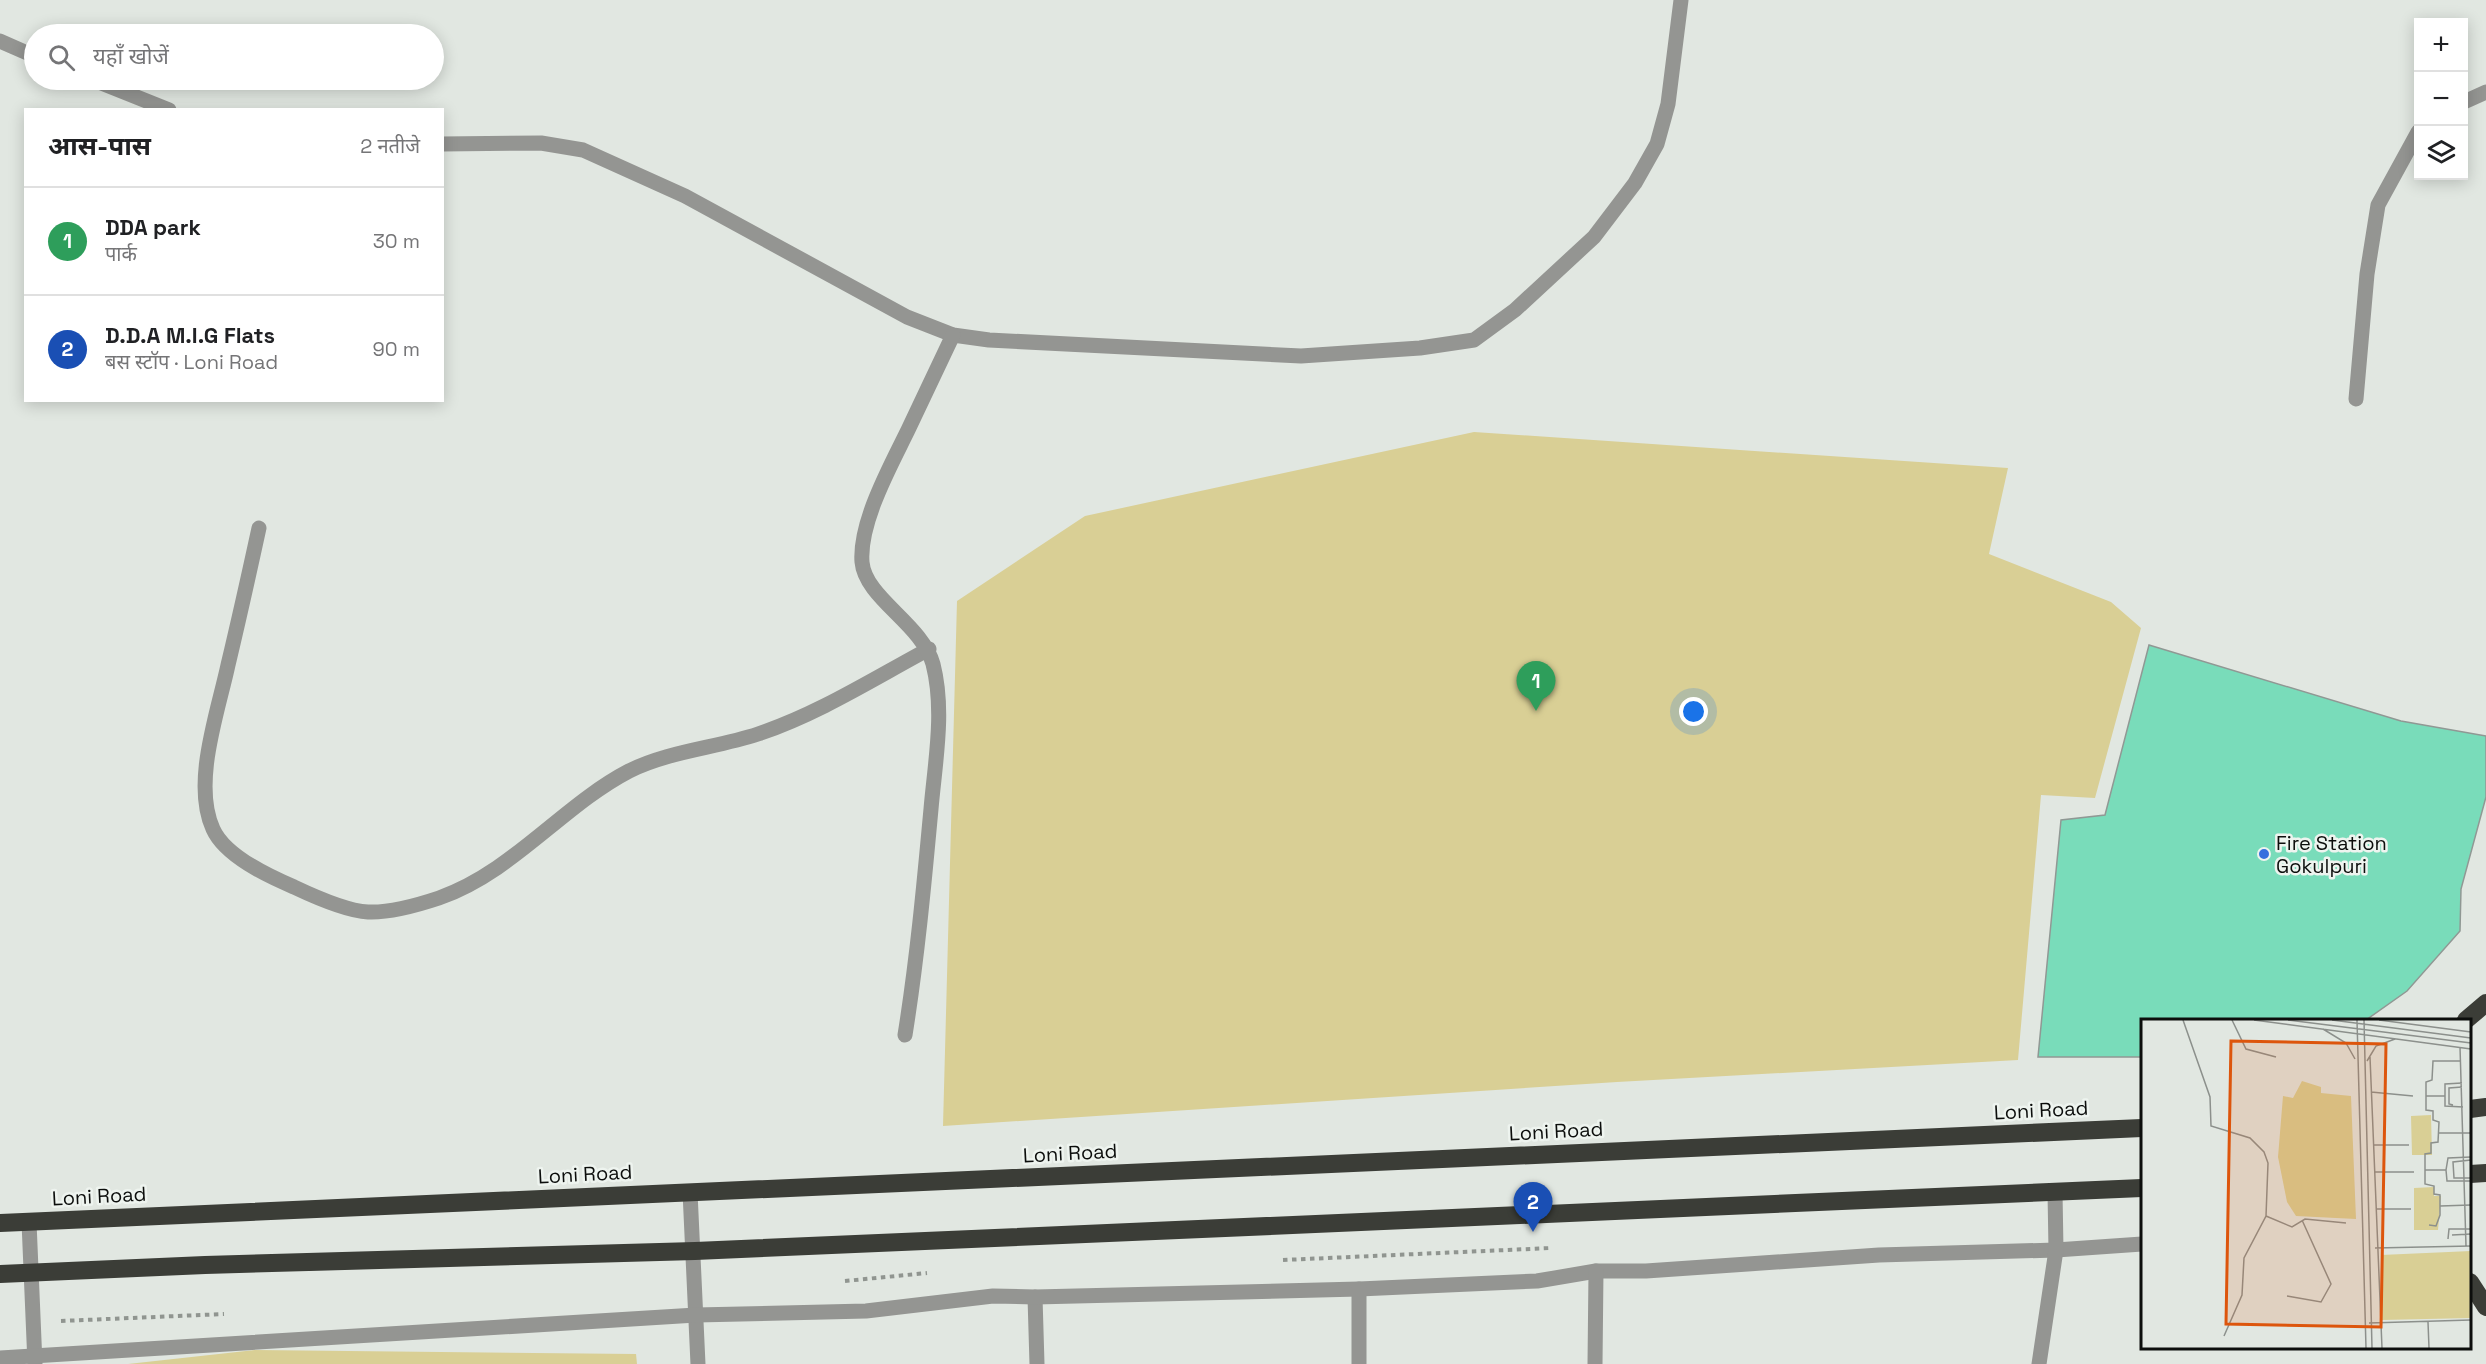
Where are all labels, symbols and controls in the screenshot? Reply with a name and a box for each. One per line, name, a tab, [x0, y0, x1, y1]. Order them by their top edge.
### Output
map controls	[2414, 18, 2468, 180]
button: +	[2414, 18, 2468, 72]
search box	[24, 24, 444, 90]
icon: search	[45, 41, 78, 74]
text: यहाँ खोजें	[93, 42, 169, 70]
button: −	[2414, 72, 2468, 126]
button: layers	[2414, 126, 2468, 180]
text: आस-पास	[48, 129, 151, 163]
text: 2 नतीजे	[360, 133, 420, 159]
text: DDA park	[105, 213, 201, 241]
text: 1	[63, 228, 72, 254]
text: 30 m	[373, 228, 420, 254]
text: पार्क	[105, 241, 137, 267]
text: D.D.A M.I.G Flats	[105, 321, 275, 349]
text: 2	[62, 336, 73, 362]
text: 90 m	[373, 336, 420, 362]
text: बस स्टॉप · Loni Road	[105, 349, 278, 375]
pin: 1	[1516, 662, 1556, 711]
your location	[1679, 697, 1708, 726]
place label: Fire Station Gokulpuri	[2276, 830, 2387, 879]
marker: Fire Station Gokulpuri	[2257, 847, 2271, 861]
inset map	[2141, 1019, 2471, 1349]
street label: Loni Road	[1993, 1095, 2089, 1125]
street label: Loni Road	[1508, 1116, 1604, 1146]
street label: Loni Road	[1022, 1138, 1118, 1168]
street label: Loni Road	[537, 1159, 633, 1189]
street label: Loni Road	[51, 1181, 147, 1211]
pin: 2	[1514, 1182, 1552, 1232]

